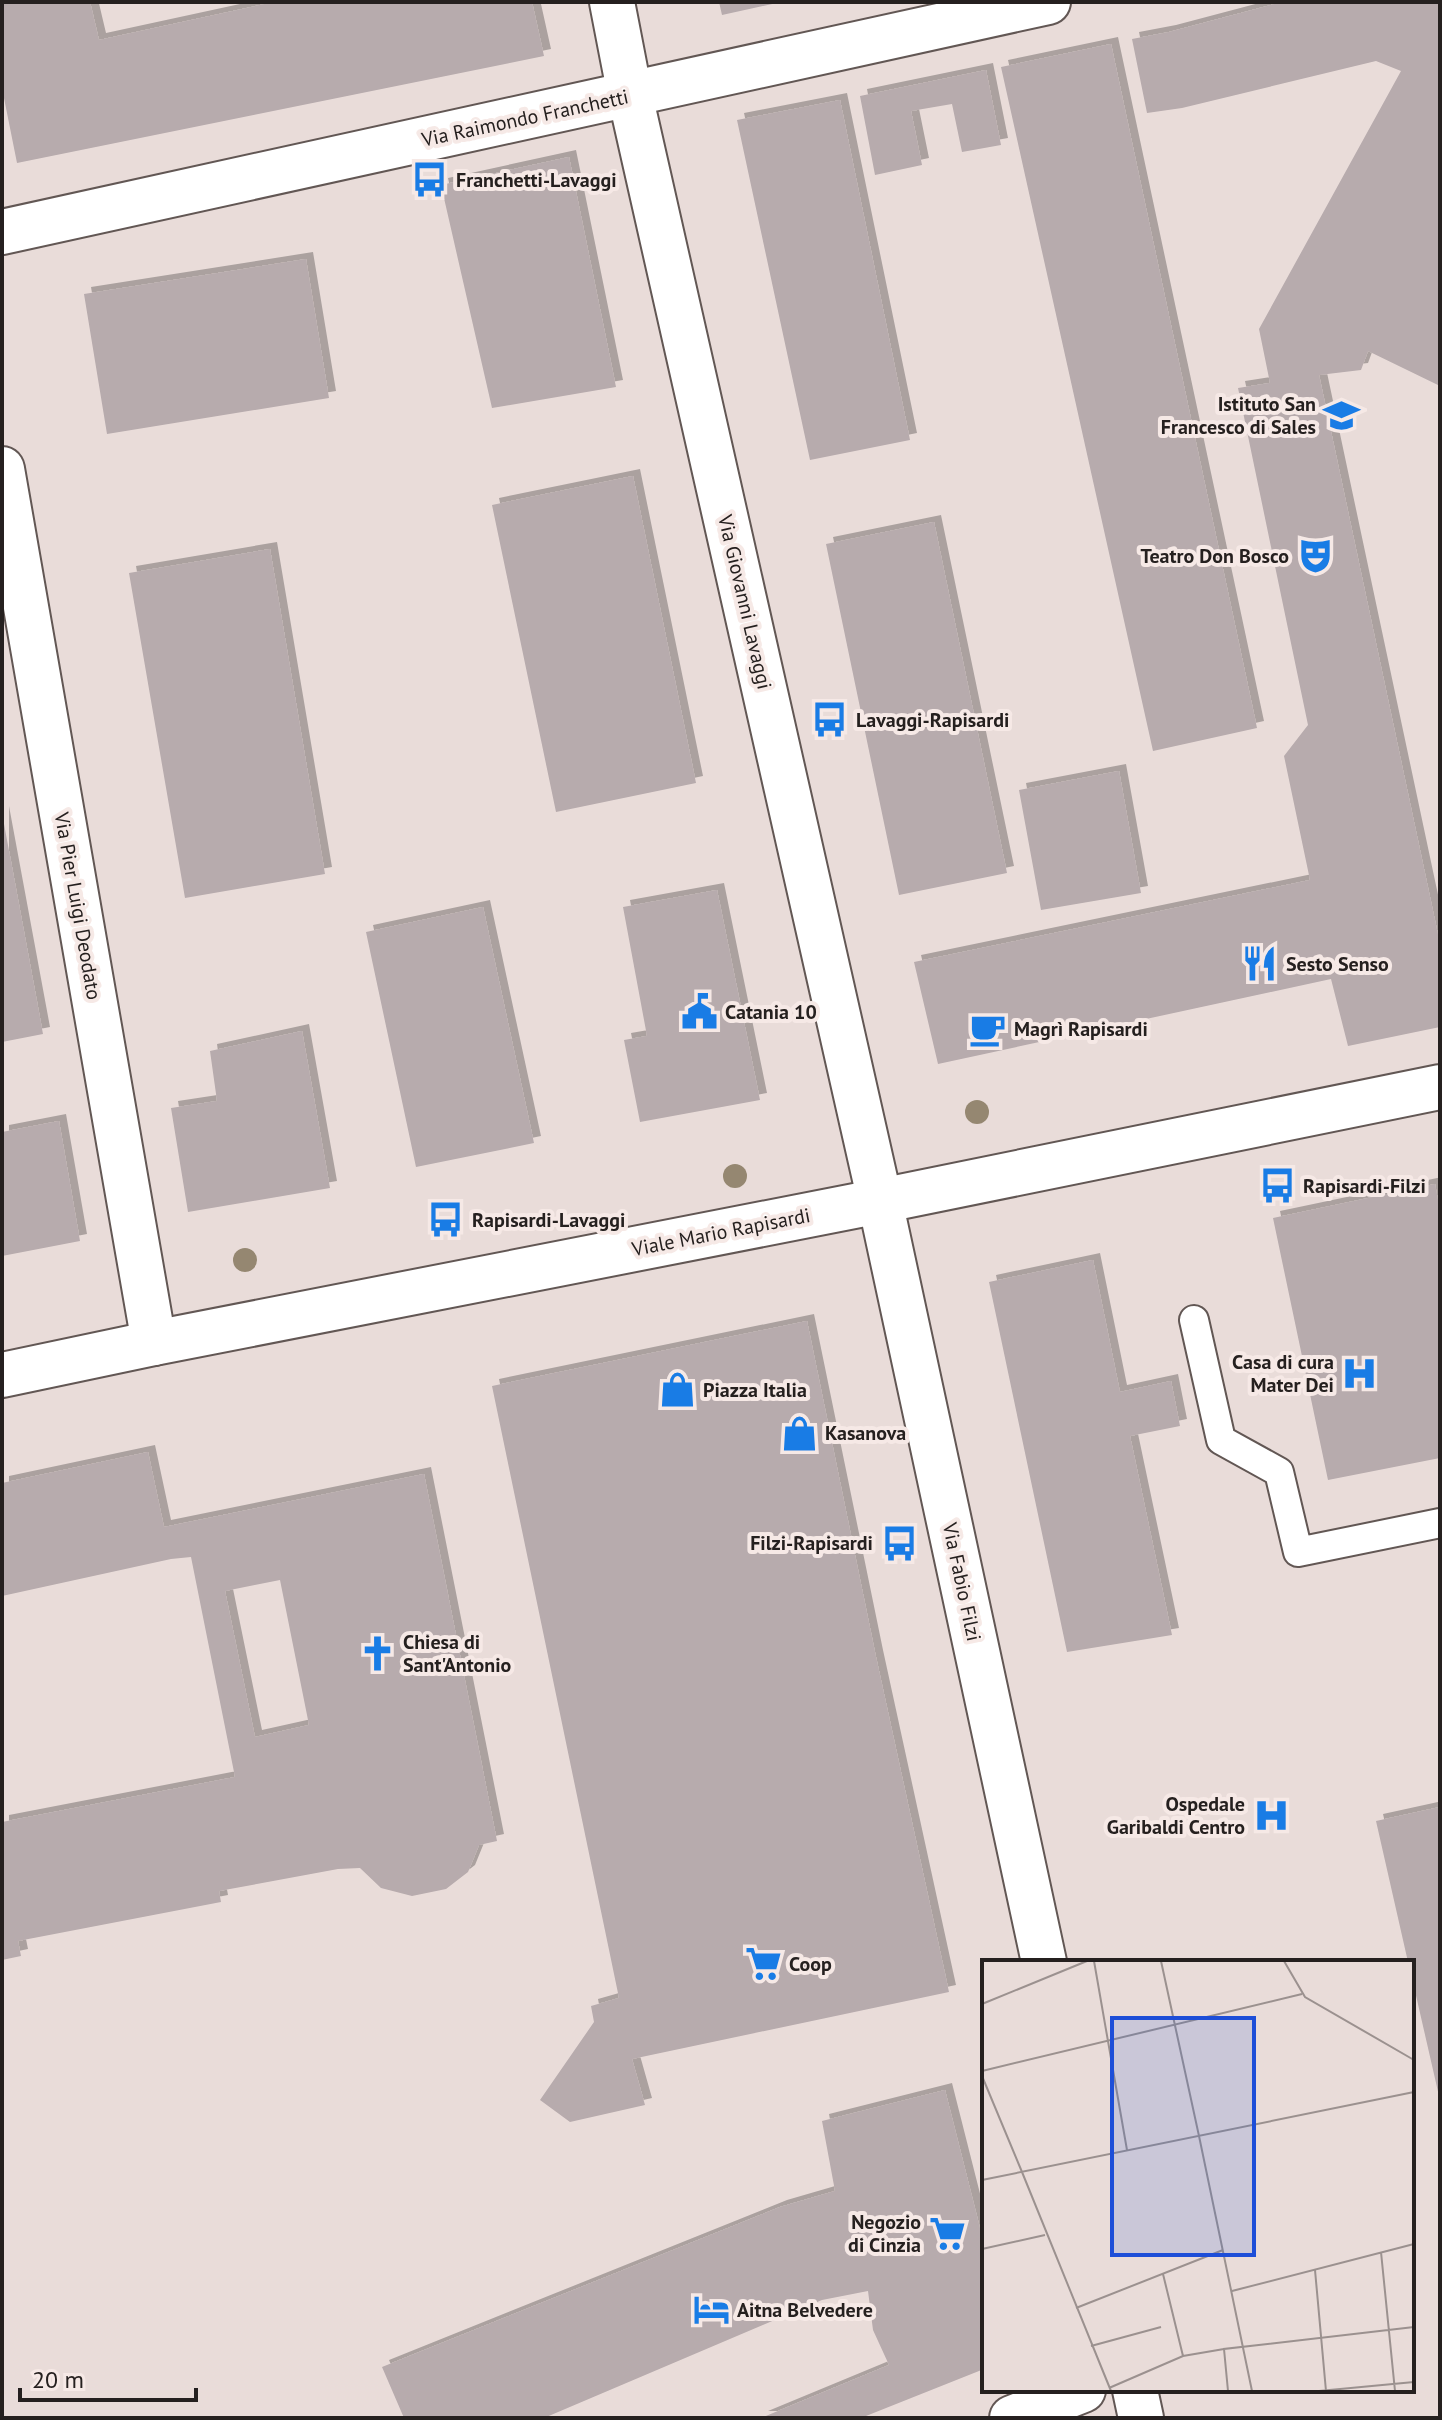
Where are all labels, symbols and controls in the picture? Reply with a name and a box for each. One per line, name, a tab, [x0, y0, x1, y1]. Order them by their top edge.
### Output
street label: Via Raimondo Franchetti	[418, 83, 631, 153]
bus stop icon: Franchetti-Lavaggi	[411, 161, 449, 199]
place label: Franchetti-Lavaggi	[456, 167, 617, 193]
place label: Istituto San Francesco di Sales	[1161, 391, 1316, 440]
school or university icon: Istituto San Francesco di Sales	[1323, 397, 1361, 435]
street label: Via Giovanni Lavaggi	[712, 511, 778, 692]
theatre icon: Teatro Don Bosco	[1296, 537, 1334, 575]
place label: Teatro Don Bosco	[1141, 543, 1289, 569]
bus stop icon: Lavaggi-Rapisardi	[811, 701, 849, 739]
place label: Lavaggi-Rapisardi	[856, 707, 1009, 733]
street label: Via Pier Luigi Deodato	[49, 809, 107, 1002]
restaurant icon: Sesto Senso	[1241, 945, 1279, 983]
place label: Sesto Senso	[1286, 951, 1389, 977]
public building icon: Catania 10	[680, 993, 718, 1031]
place label: Catania 10	[725, 999, 817, 1025]
cafe icon: Magrì Rapisardi	[969, 1010, 1007, 1048]
place label: Magrì Rapisardi	[1014, 1016, 1148, 1042]
bus stop icon: Rapisardi-Filzi	[1258, 1167, 1296, 1205]
place label: Rapisardi-Filzi	[1303, 1173, 1426, 1199]
bus stop icon: Rapisardi-Lavaggi	[427, 1201, 465, 1239]
street label: Viale Mario Rapisardi	[629, 1202, 812, 1262]
place label: Rapisardi-Lavaggi	[472, 1207, 625, 1233]
place label: Casa di cura Mater Dei	[1232, 1349, 1334, 1398]
hospital icon: Casa di cura Mater Dei	[1341, 1354, 1379, 1392]
shop icon: Piazza Italia	[658, 1371, 696, 1409]
place label: Piazza Italia	[703, 1377, 807, 1403]
shop icon: Kasanova	[780, 1414, 818, 1452]
place label: Kasanova	[825, 1420, 906, 1446]
street label: Via Fabio Filzi	[937, 1519, 987, 1644]
bus stop icon: Filzi-Rapisardi	[880, 1524, 918, 1562]
place label: Filzi-Rapisardi	[750, 1530, 873, 1556]
place label: Chiesa di Sant'Antonio	[403, 1629, 512, 1678]
church icon: Chiesa di Sant'Antonio	[358, 1634, 396, 1672]
place label: Ospedale Garibaldi Centro	[1107, 1791, 1245, 1840]
hospital icon: Ospedale Garibaldi Centro	[1252, 1797, 1290, 1835]
supermarket icon: Coop	[744, 1945, 782, 1983]
place label: Coop	[789, 1951, 832, 1977]
inset map	[982, 1960, 1414, 2392]
place label: Negozio di Cinzia	[848, 2209, 921, 2258]
supermarket icon: Negozio di Cinzia	[928, 2214, 966, 2252]
hotel icon: Aitna Belvedere	[692, 2291, 730, 2329]
place label: Aitna Belvedere	[737, 2297, 873, 2323]
scale bar	[20, 2352, 196, 2402]
text: 20 m	[32, 2364, 84, 2395]

